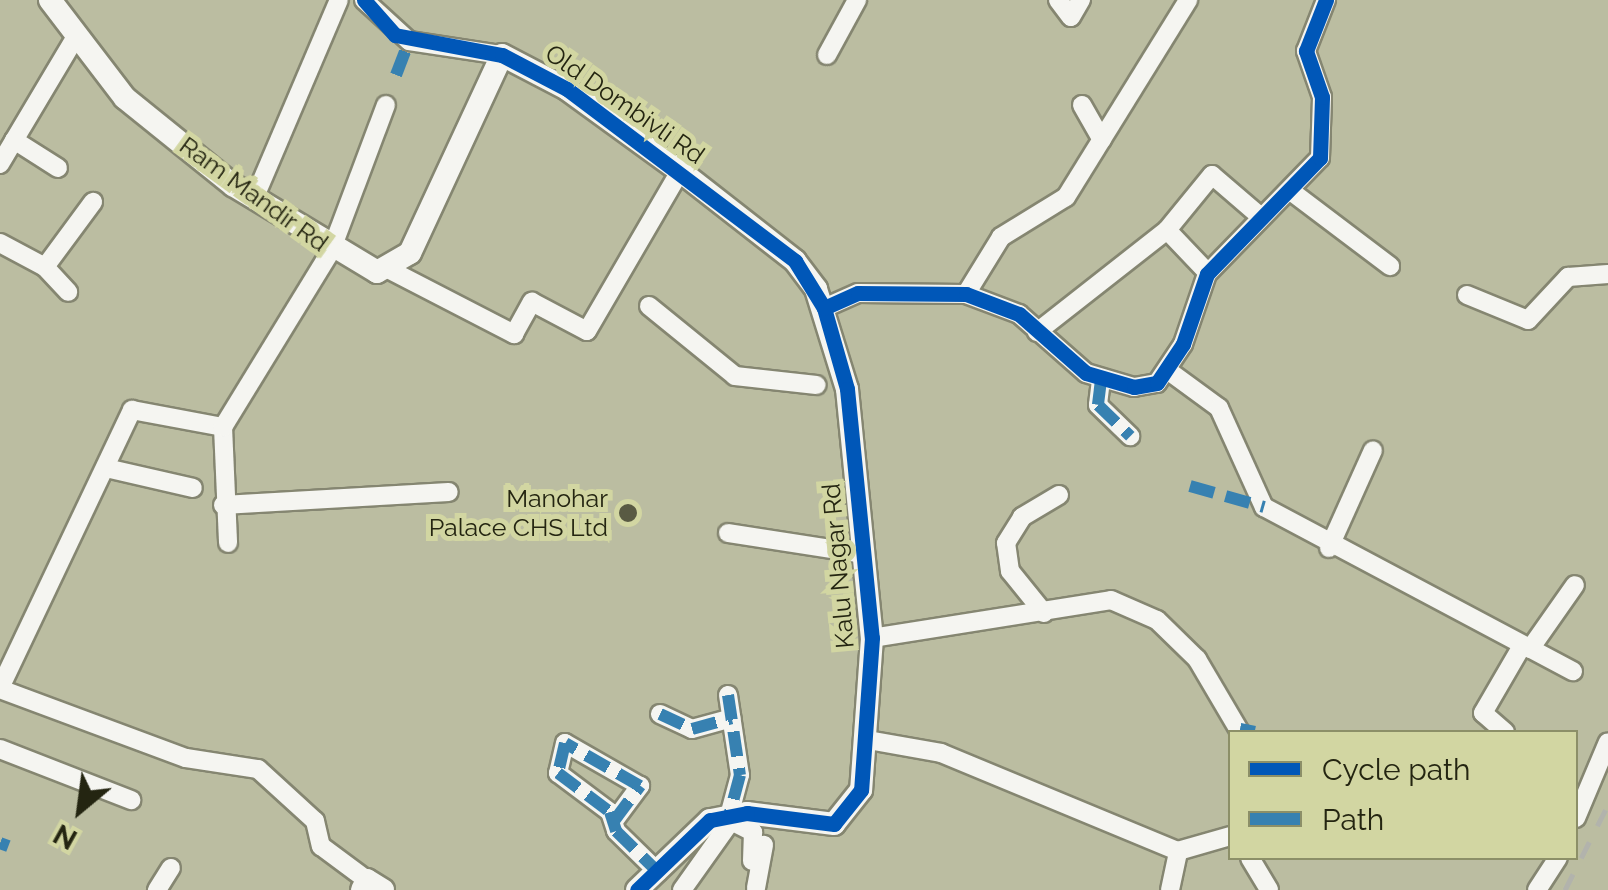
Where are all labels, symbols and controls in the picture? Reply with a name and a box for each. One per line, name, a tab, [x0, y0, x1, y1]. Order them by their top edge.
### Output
street label: Old Dombivli Rd	[540, 38, 710, 170]
street label: Ram Mandir Rd	[174, 130, 334, 258]
street label: Kalu Nagar Rd	[816, 482, 860, 650]
place label: Manohar Palace CHS Ltd	[429, 484, 608, 543]
marker: Manohar Palace CHS Ltd	[617, 502, 639, 524]
legend	[1228, 730, 1578, 860]
text: Cycle path	[1322, 752, 1470, 787]
north arrow	[30, 760, 130, 860]
text: Path	[1322, 802, 1384, 837]
text: N	[48, 817, 83, 856]

